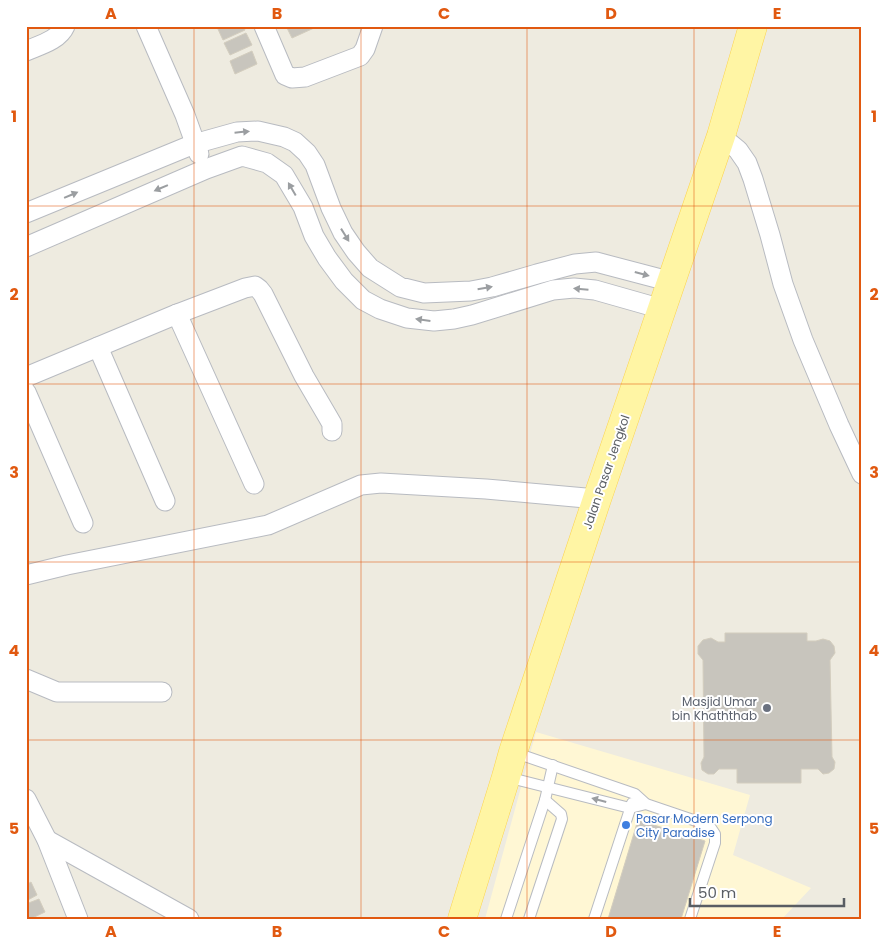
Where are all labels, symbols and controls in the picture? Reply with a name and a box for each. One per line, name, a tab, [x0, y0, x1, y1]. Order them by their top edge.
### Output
text: A	[105, 2, 117, 25]
text: B	[272, 2, 282, 25]
text: C	[438, 2, 450, 25]
text: D	[605, 2, 617, 25]
text: E	[773, 2, 781, 25]
text: 1	[11, 105, 17, 128]
text: 1	[871, 105, 877, 128]
one-way arrow	[234, 128, 250, 136]
one-way arrow	[288, 182, 297, 195]
one-way arrow	[154, 185, 168, 193]
one-way arrow	[64, 190, 78, 198]
one-way arrow	[340, 229, 349, 242]
one-way arrow	[635, 271, 650, 279]
text: 2	[9, 283, 19, 306]
text: 2	[869, 283, 879, 306]
one-way arrow	[477, 284, 493, 292]
one-way arrow	[573, 285, 589, 293]
one-way arrow	[415, 316, 431, 324]
street label: Jalan Pasar Jengkol	[578, 412, 634, 531]
text: 3	[9, 461, 19, 484]
text: 3	[869, 461, 879, 484]
text: 4	[9, 639, 20, 662]
text: 4	[869, 639, 880, 662]
place label: Masjid Umar bin Khaththab	[672, 693, 758, 724]
marker: Masjid Umar bin Khaththab	[761, 702, 773, 714]
one-way arrow	[592, 796, 607, 804]
place label: Pasar Modern Serpong City Paradise	[636, 810, 773, 841]
text: 5	[9, 817, 19, 840]
text: 5	[869, 817, 879, 840]
marker: Pasar Modern Serpong City Paradise	[620, 819, 632, 831]
scale bar	[690, 875, 844, 907]
text: 50 m	[698, 882, 736, 903]
text: A	[105, 920, 117, 943]
text: B	[272, 920, 282, 943]
text: C	[438, 920, 450, 943]
text: D	[605, 920, 617, 943]
text: E	[773, 920, 781, 943]

